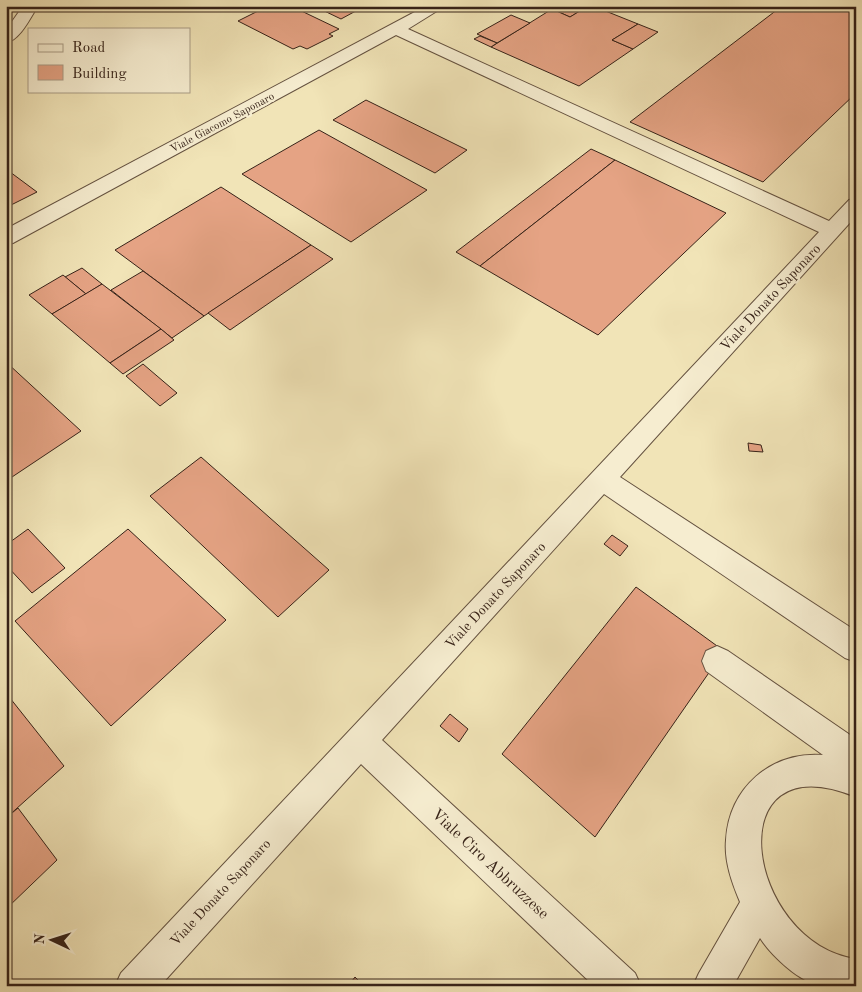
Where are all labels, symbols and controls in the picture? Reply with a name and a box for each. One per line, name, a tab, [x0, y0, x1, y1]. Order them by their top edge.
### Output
legend	[28, 28, 190, 92]
text: Road	[72, 41, 106, 56]
text: Building	[72, 67, 127, 82]
street label: Viale Giacomo Saponaro	[169, 91, 277, 155]
street label: Viale Donato Saponaro	[718, 242, 824, 354]
street label: Viale Donato Saponaro	[443, 540, 549, 652]
street label: Viale Ciro Abbruzzese	[428, 806, 551, 923]
street label: Viale Donato Saponaro	[168, 837, 274, 949]
north arrow	[28, 914, 78, 964]
text: N	[33, 933, 47, 945]

